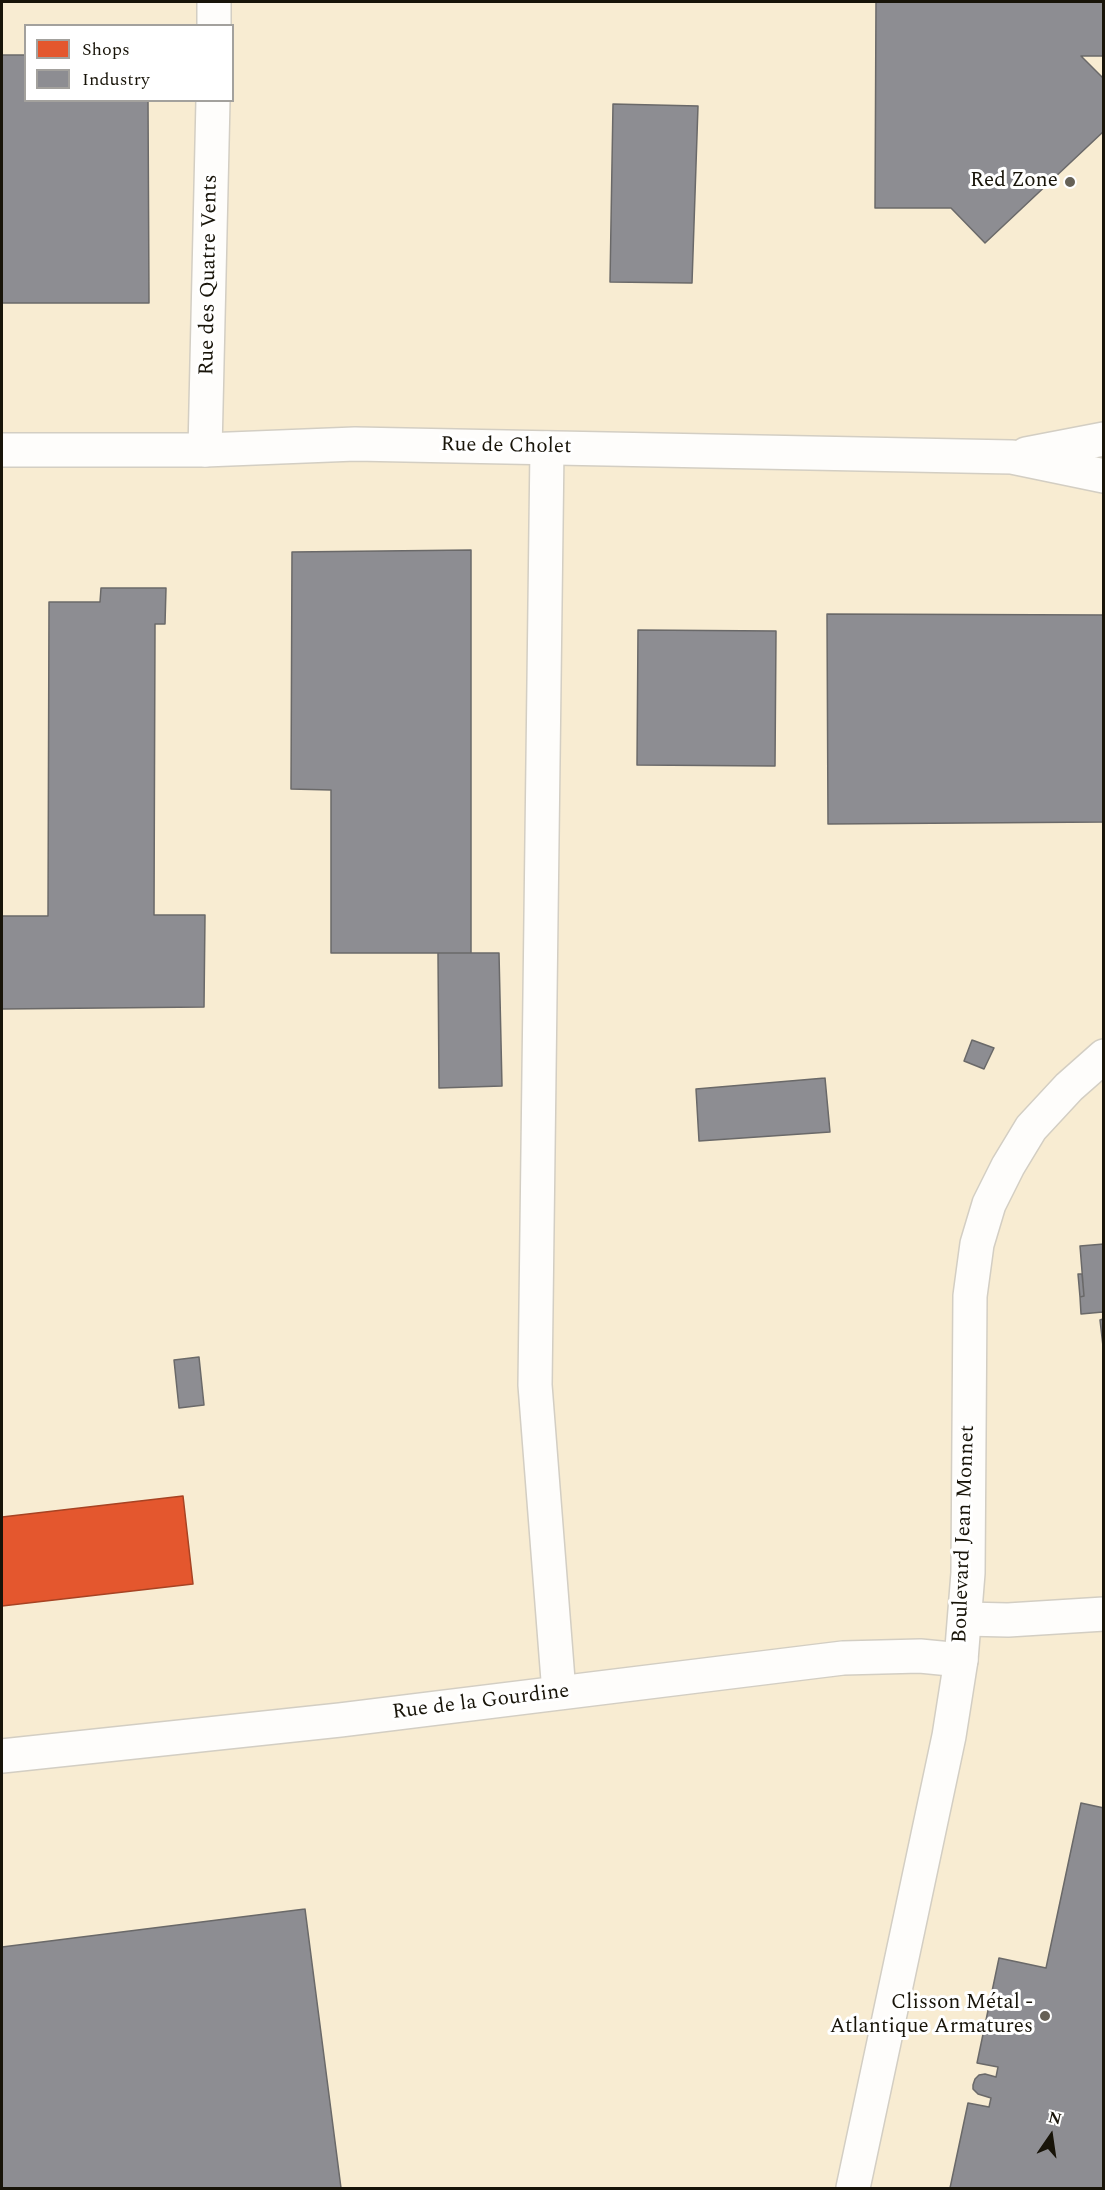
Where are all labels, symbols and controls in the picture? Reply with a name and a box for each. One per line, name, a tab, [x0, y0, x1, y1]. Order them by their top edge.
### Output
legend	[24, 24, 234, 102]
text: Shops	[82, 36, 130, 63]
text: Industry	[82, 66, 150, 93]
place label: Red Zone	[970, 169, 1058, 195]
street label: Rue des Quatre Vents	[196, 174, 224, 376]
marker: Red Zone	[1063, 175, 1077, 189]
street label: Rue de Cholet	[440, 433, 572, 461]
street label: Boulevard Jean Monnet	[949, 1424, 981, 1644]
street label: Rue de la Gourdine	[391, 1680, 571, 1726]
place label: Clisson Métal - Atlantique Armatures	[830, 1991, 1033, 2041]
marker: Clisson Métal - Atlantique Armatures	[1038, 2009, 1052, 2023]
text: N	[1046, 2105, 1064, 2132]
north arrow	[1021, 2106, 1081, 2166]

